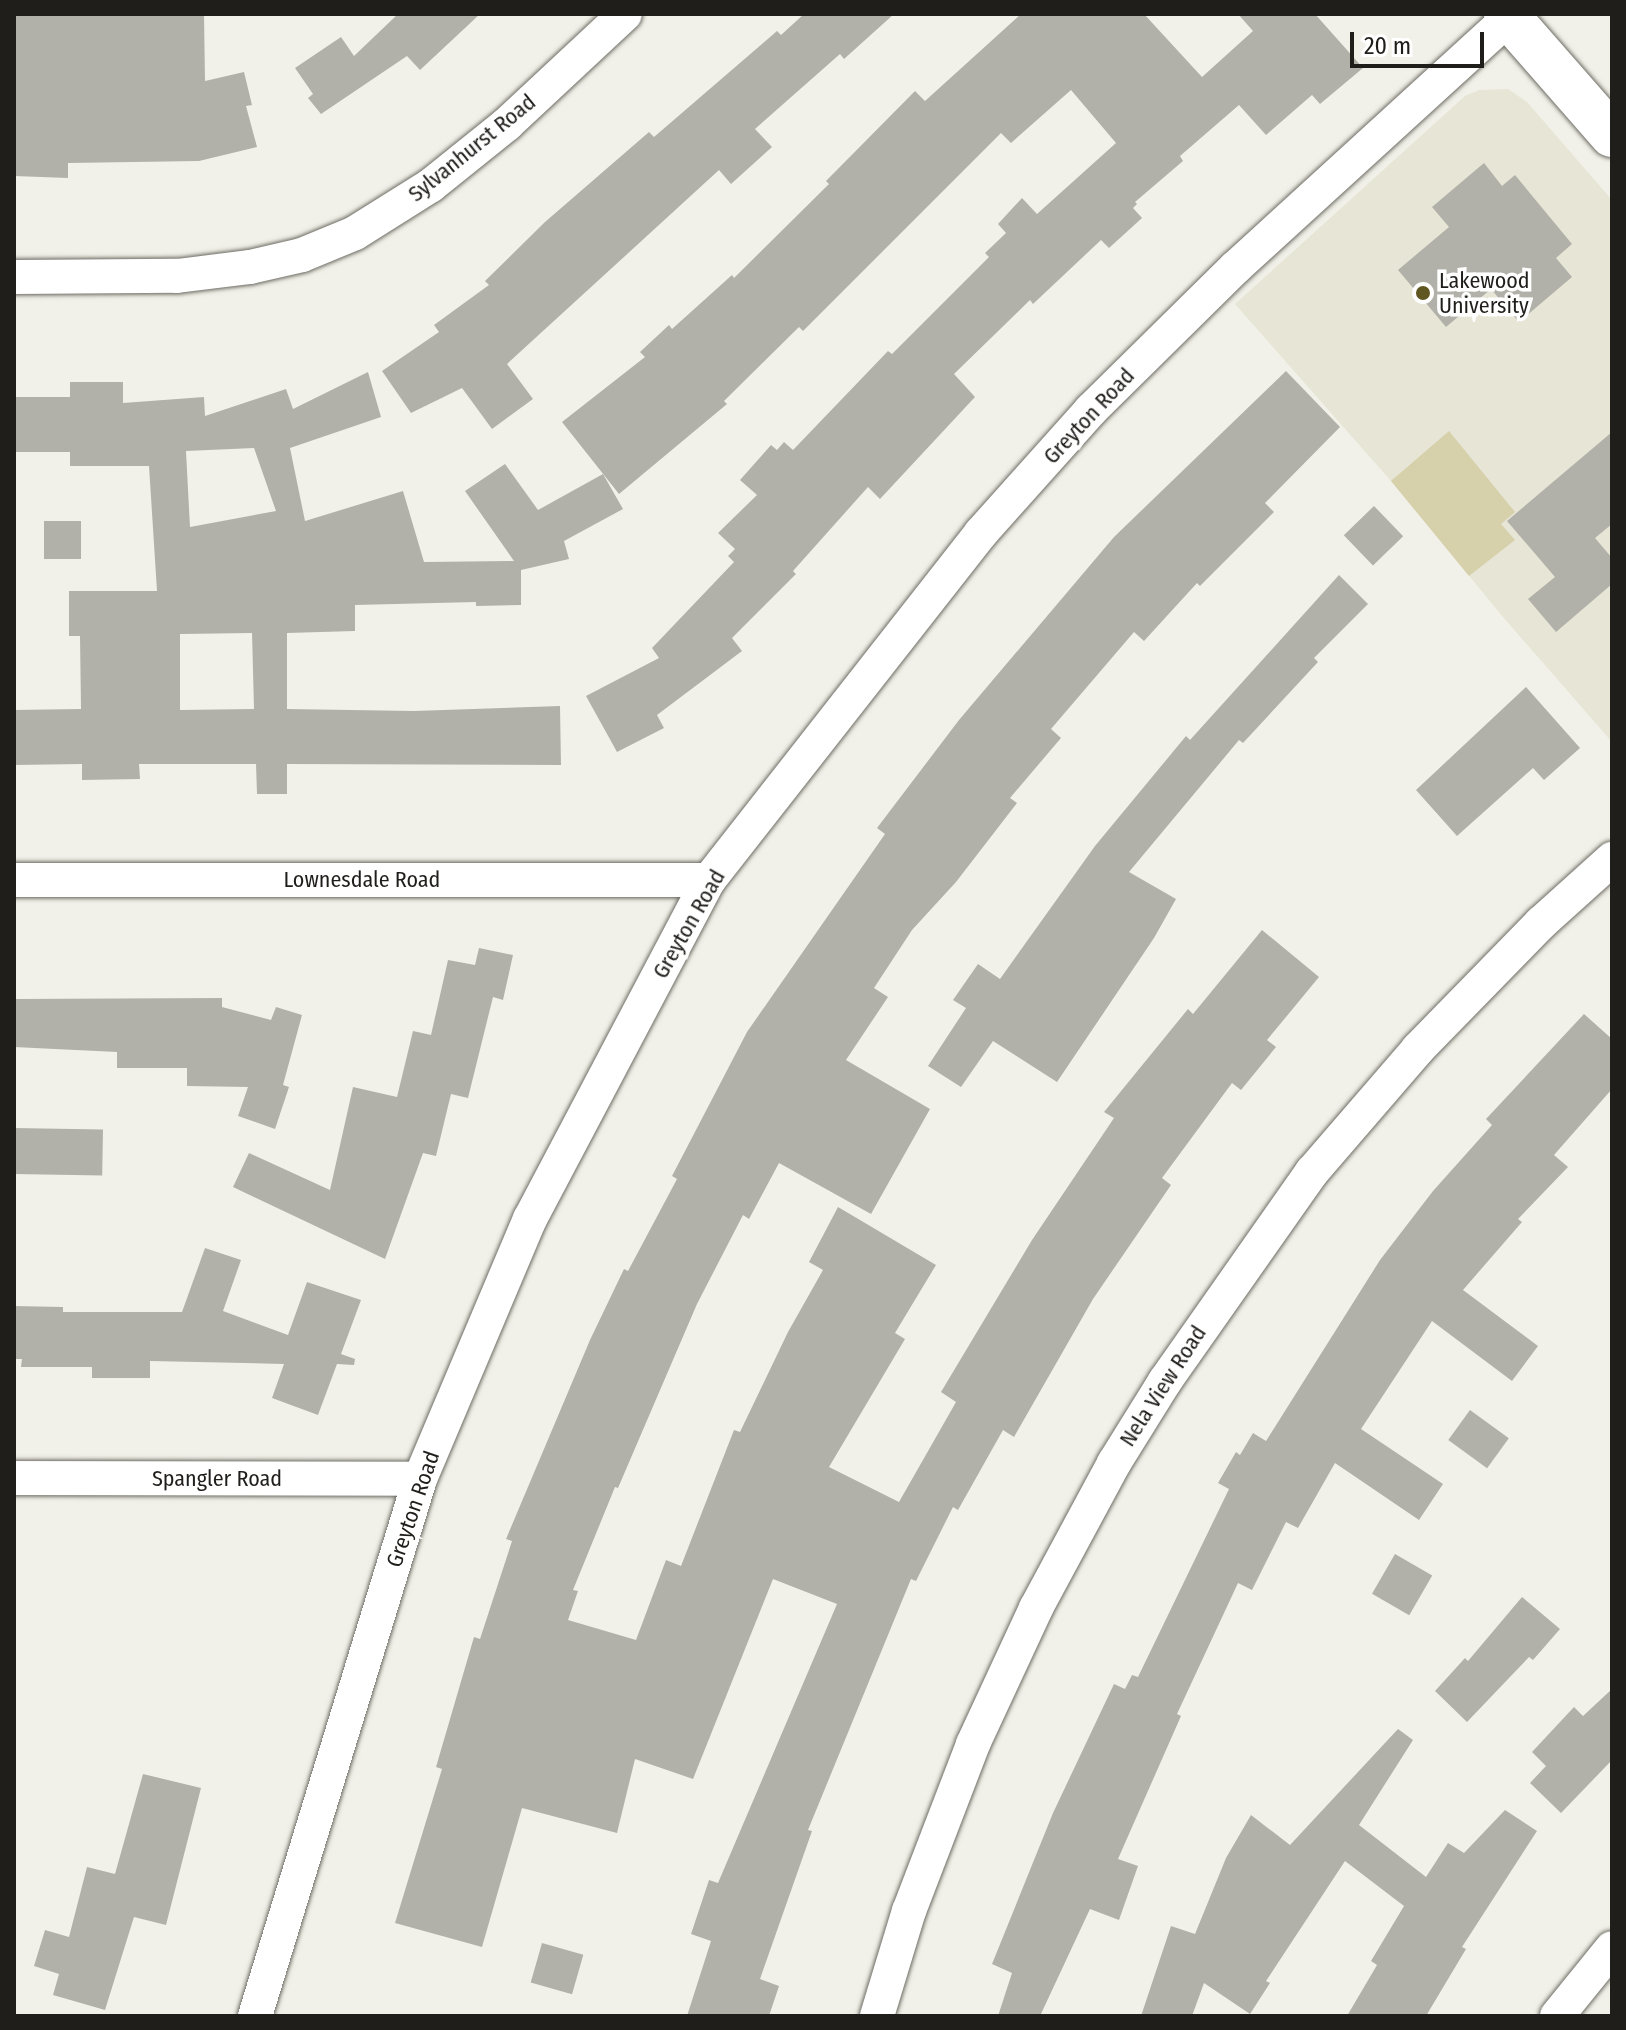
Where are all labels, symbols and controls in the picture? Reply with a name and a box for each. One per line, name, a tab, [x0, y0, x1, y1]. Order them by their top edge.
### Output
scale bar	[1354, 16, 1488, 66]
text: 20 m	[1364, 32, 1411, 60]
street label: Sylvanhurst Road	[403, 89, 541, 207]
place label: Lakewood University	[1439, 267, 1530, 318]
marker: Lakewood University	[1414, 284, 1432, 302]
street label: Greyton Road	[1038, 363, 1140, 469]
street label: Greyton Road	[647, 865, 731, 983]
street label: Lownesdale Road	[284, 867, 440, 893]
street label: Nela View Road	[1114, 1321, 1212, 1451]
street label: Greyton Road	[381, 1447, 445, 1571]
street label: Spangler Road	[152, 1466, 282, 1492]

